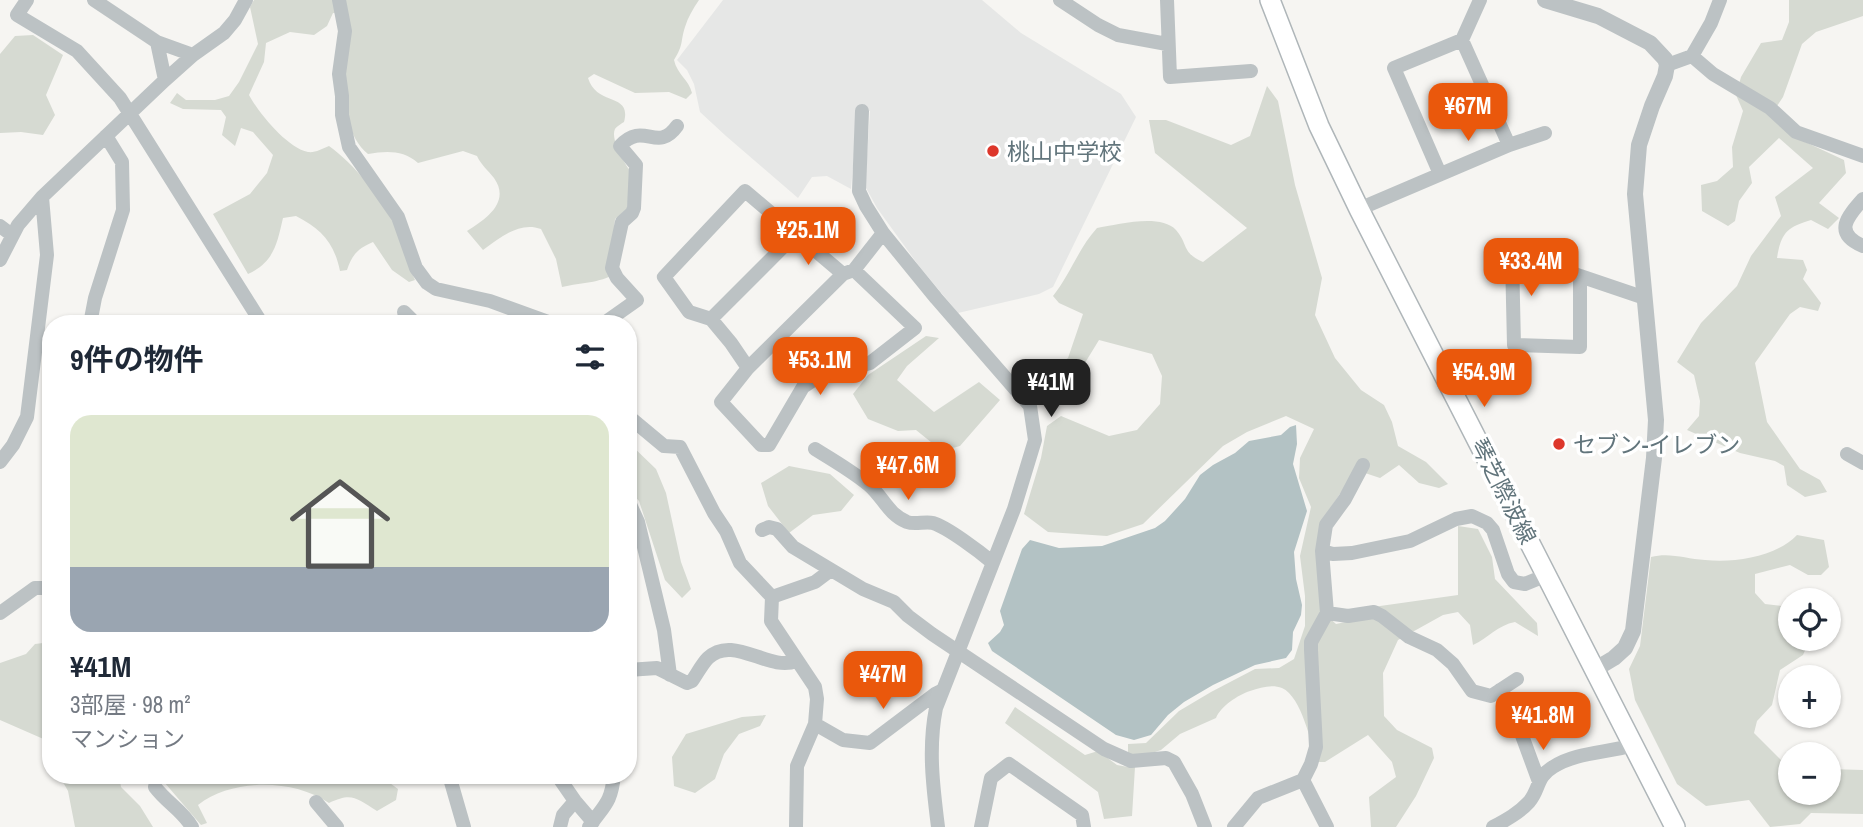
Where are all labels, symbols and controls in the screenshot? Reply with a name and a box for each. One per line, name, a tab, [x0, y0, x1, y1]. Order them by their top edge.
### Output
pin: ¥67M	[1427, 83, 1509, 143]
text: ¥67M	[1444, 90, 1492, 121]
place label: 桃山中学校	[1007, 136, 1122, 167]
marker: 桃山中学校	[985, 143, 1001, 159]
pin: ¥25.1M	[751, 208, 865, 267]
text: ¥25.1M	[777, 214, 839, 245]
pin: ¥33.4M	[1474, 238, 1588, 298]
text: ¥33.4M	[1500, 245, 1562, 276]
icon: filters	[571, 338, 609, 376]
pin: ¥53.1M	[763, 338, 877, 397]
text: 9件の物件	[70, 339, 204, 379]
text: ¥53.1M	[789, 344, 851, 375]
pin: ¥54.9M	[1427, 350, 1541, 409]
text: ¥54.9M	[1453, 356, 1515, 387]
pin: ¥41M	[1010, 360, 1092, 419]
text: ¥41M	[1027, 366, 1075, 397]
place label: セブン-イレブン	[1573, 429, 1740, 460]
street label: 琴芝際波線	[1464, 433, 1544, 549]
marker: セブン-イレブン	[1551, 436, 1567, 452]
pin: ¥47.6M	[851, 442, 965, 502]
text: ¥47.6M	[877, 449, 939, 480]
icon: home	[277, 461, 403, 587]
map controls	[1778, 588, 1841, 805]
button: locate	[1778, 588, 1841, 651]
text: ¥41M	[70, 646, 132, 686]
pin: ¥47M	[842, 652, 924, 711]
text: ¥47M	[859, 658, 907, 689]
button: +	[1778, 665, 1841, 728]
text: 3部屋 · 98 m²	[70, 689, 190, 720]
pin: ¥41.8M	[1486, 692, 1600, 752]
text: ¥41.8M	[1512, 699, 1574, 730]
text: マンション	[70, 723, 185, 754]
button: −	[1778, 742, 1841, 805]

